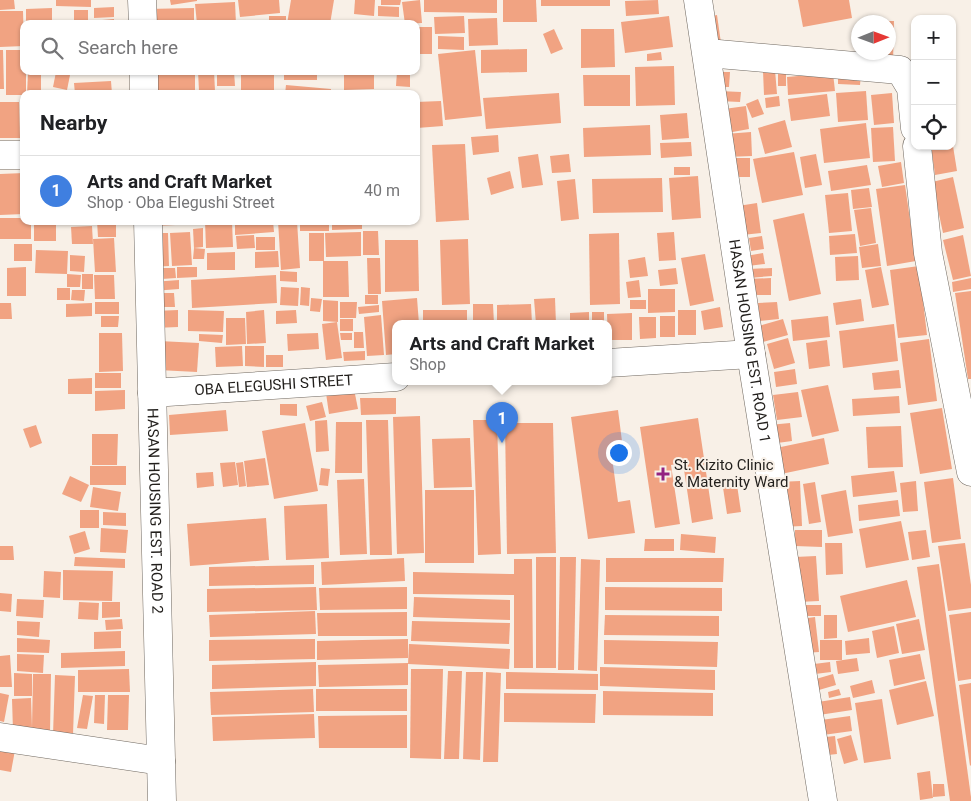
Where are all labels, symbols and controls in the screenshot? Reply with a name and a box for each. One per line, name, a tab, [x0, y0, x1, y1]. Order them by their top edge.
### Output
north arrow	[851, 15, 896, 60]
map controls	[911, 15, 956, 150]
button: +	[911, 15, 956, 60]
search box	[20, 20, 420, 75]
icon: search	[38, 34, 66, 62]
text: Search here	[78, 36, 178, 59]
button: −	[911, 60, 956, 105]
button: locate	[911, 105, 956, 150]
text: Nearby	[40, 111, 107, 135]
text: Arts and Craft Market	[87, 170, 272, 193]
text: 1	[51, 181, 61, 200]
text: 40 m	[364, 181, 400, 200]
text: Shop · Oba Elegushi Street	[87, 193, 275, 212]
street label: HASAN HOUSING EST. ROAD 1	[725, 238, 774, 444]
popup	[392, 320, 612, 385]
text: Arts and Craft Market	[410, 332, 594, 355]
text: Shop	[410, 355, 446, 374]
street label: OBA ELEGUSHI STREET	[194, 371, 354, 399]
pin: 1	[486, 402, 518, 443]
street label: HASAN HOUSING EST. ROAD 2	[144, 408, 166, 614]
your location	[606, 440, 632, 466]
place label: St. Kizito Clinic & Maternity Ward	[674, 456, 789, 491]
marker: St. Kizito Clinic & Maternity Ward	[656, 467, 670, 481]

